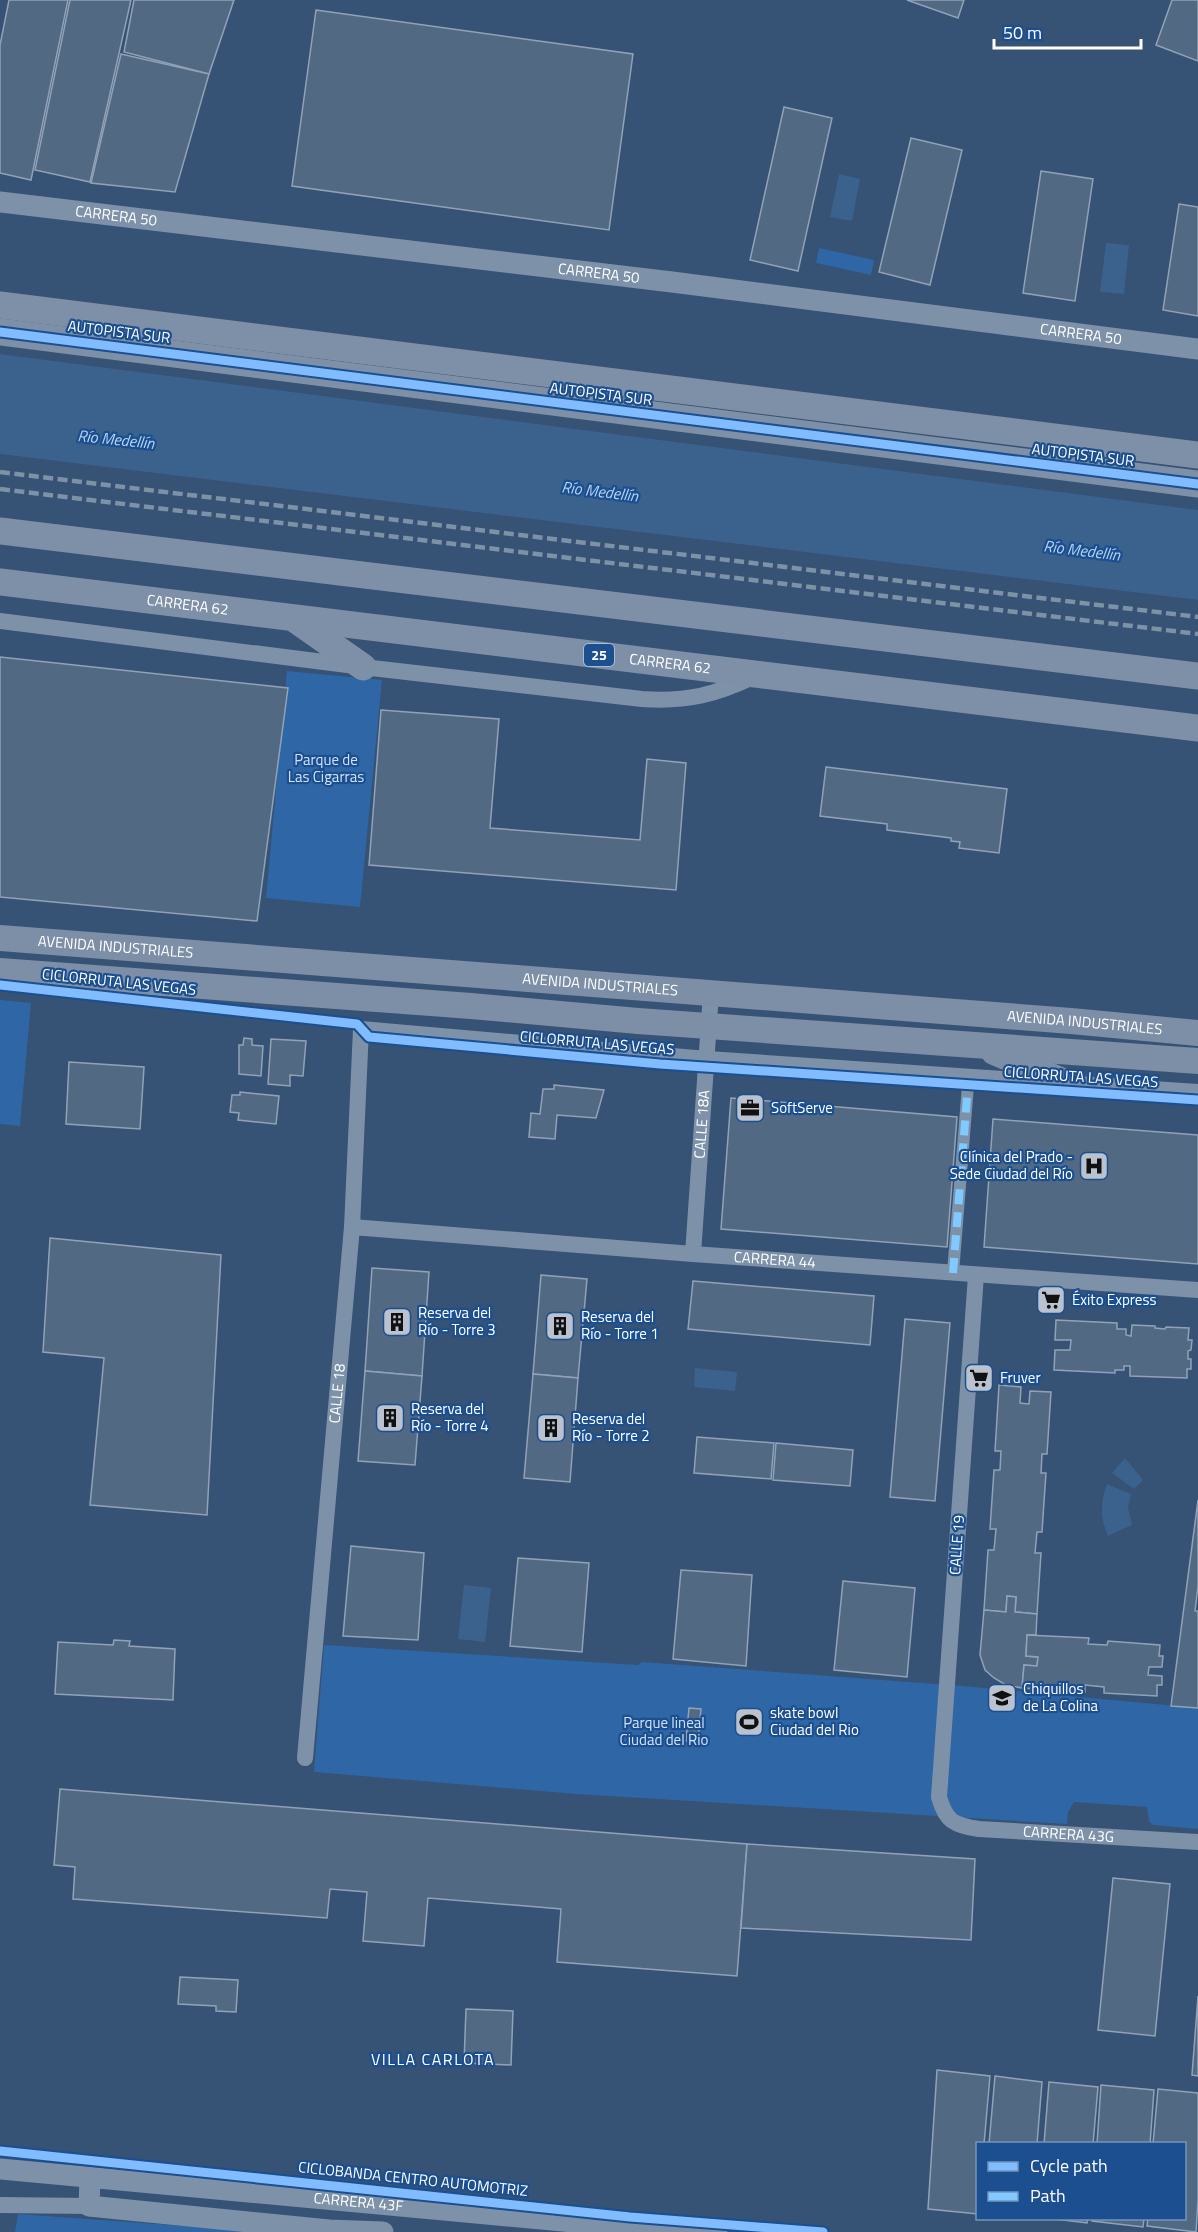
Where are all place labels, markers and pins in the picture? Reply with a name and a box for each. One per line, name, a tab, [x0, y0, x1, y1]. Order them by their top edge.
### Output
office icon: SoftServe	[734, 1092, 766, 1124]
place label: SoftServe	[771, 1096, 833, 1119]
place label: Clínica del Prado - Sede Ciudad del Río	[950, 1145, 1073, 1185]
hospital icon: Clínica del Prado - Sede Ciudad del Río	[1078, 1150, 1110, 1182]
supermarket icon: Éxito Express	[1035, 1284, 1067, 1316]
place label: Éxito Express	[1072, 1288, 1156, 1311]
place label: Reserva del Río - Torre 3	[418, 1301, 496, 1341]
place label: Reserva del Río - Torre 1	[581, 1305, 659, 1345]
building icon: Reserva del Río - Torre 3	[381, 1306, 413, 1338]
building icon: Reserva del Río - Torre 1	[544, 1310, 576, 1342]
supermarket icon: Fruver	[963, 1362, 995, 1394]
place label: Fruver	[1000, 1366, 1041, 1389]
place label: Reserva del Río - Torre 4	[411, 1397, 489, 1437]
building icon: Reserva del Río - Torre 4	[374, 1402, 406, 1434]
place label: Reserva del Río - Torre 2	[572, 1407, 650, 1447]
building icon: Reserva del Río - Torre 2	[535, 1412, 567, 1444]
place label: Chiquillos de La Colina	[1023, 1677, 1099, 1717]
school or university icon: Chiquillos de La Colina	[986, 1682, 1018, 1714]
place label: skate bowl Ciudad del Rio	[770, 1701, 859, 1741]
sports icon: skate bowl Ciudad del Rio	[733, 1706, 765, 1738]

